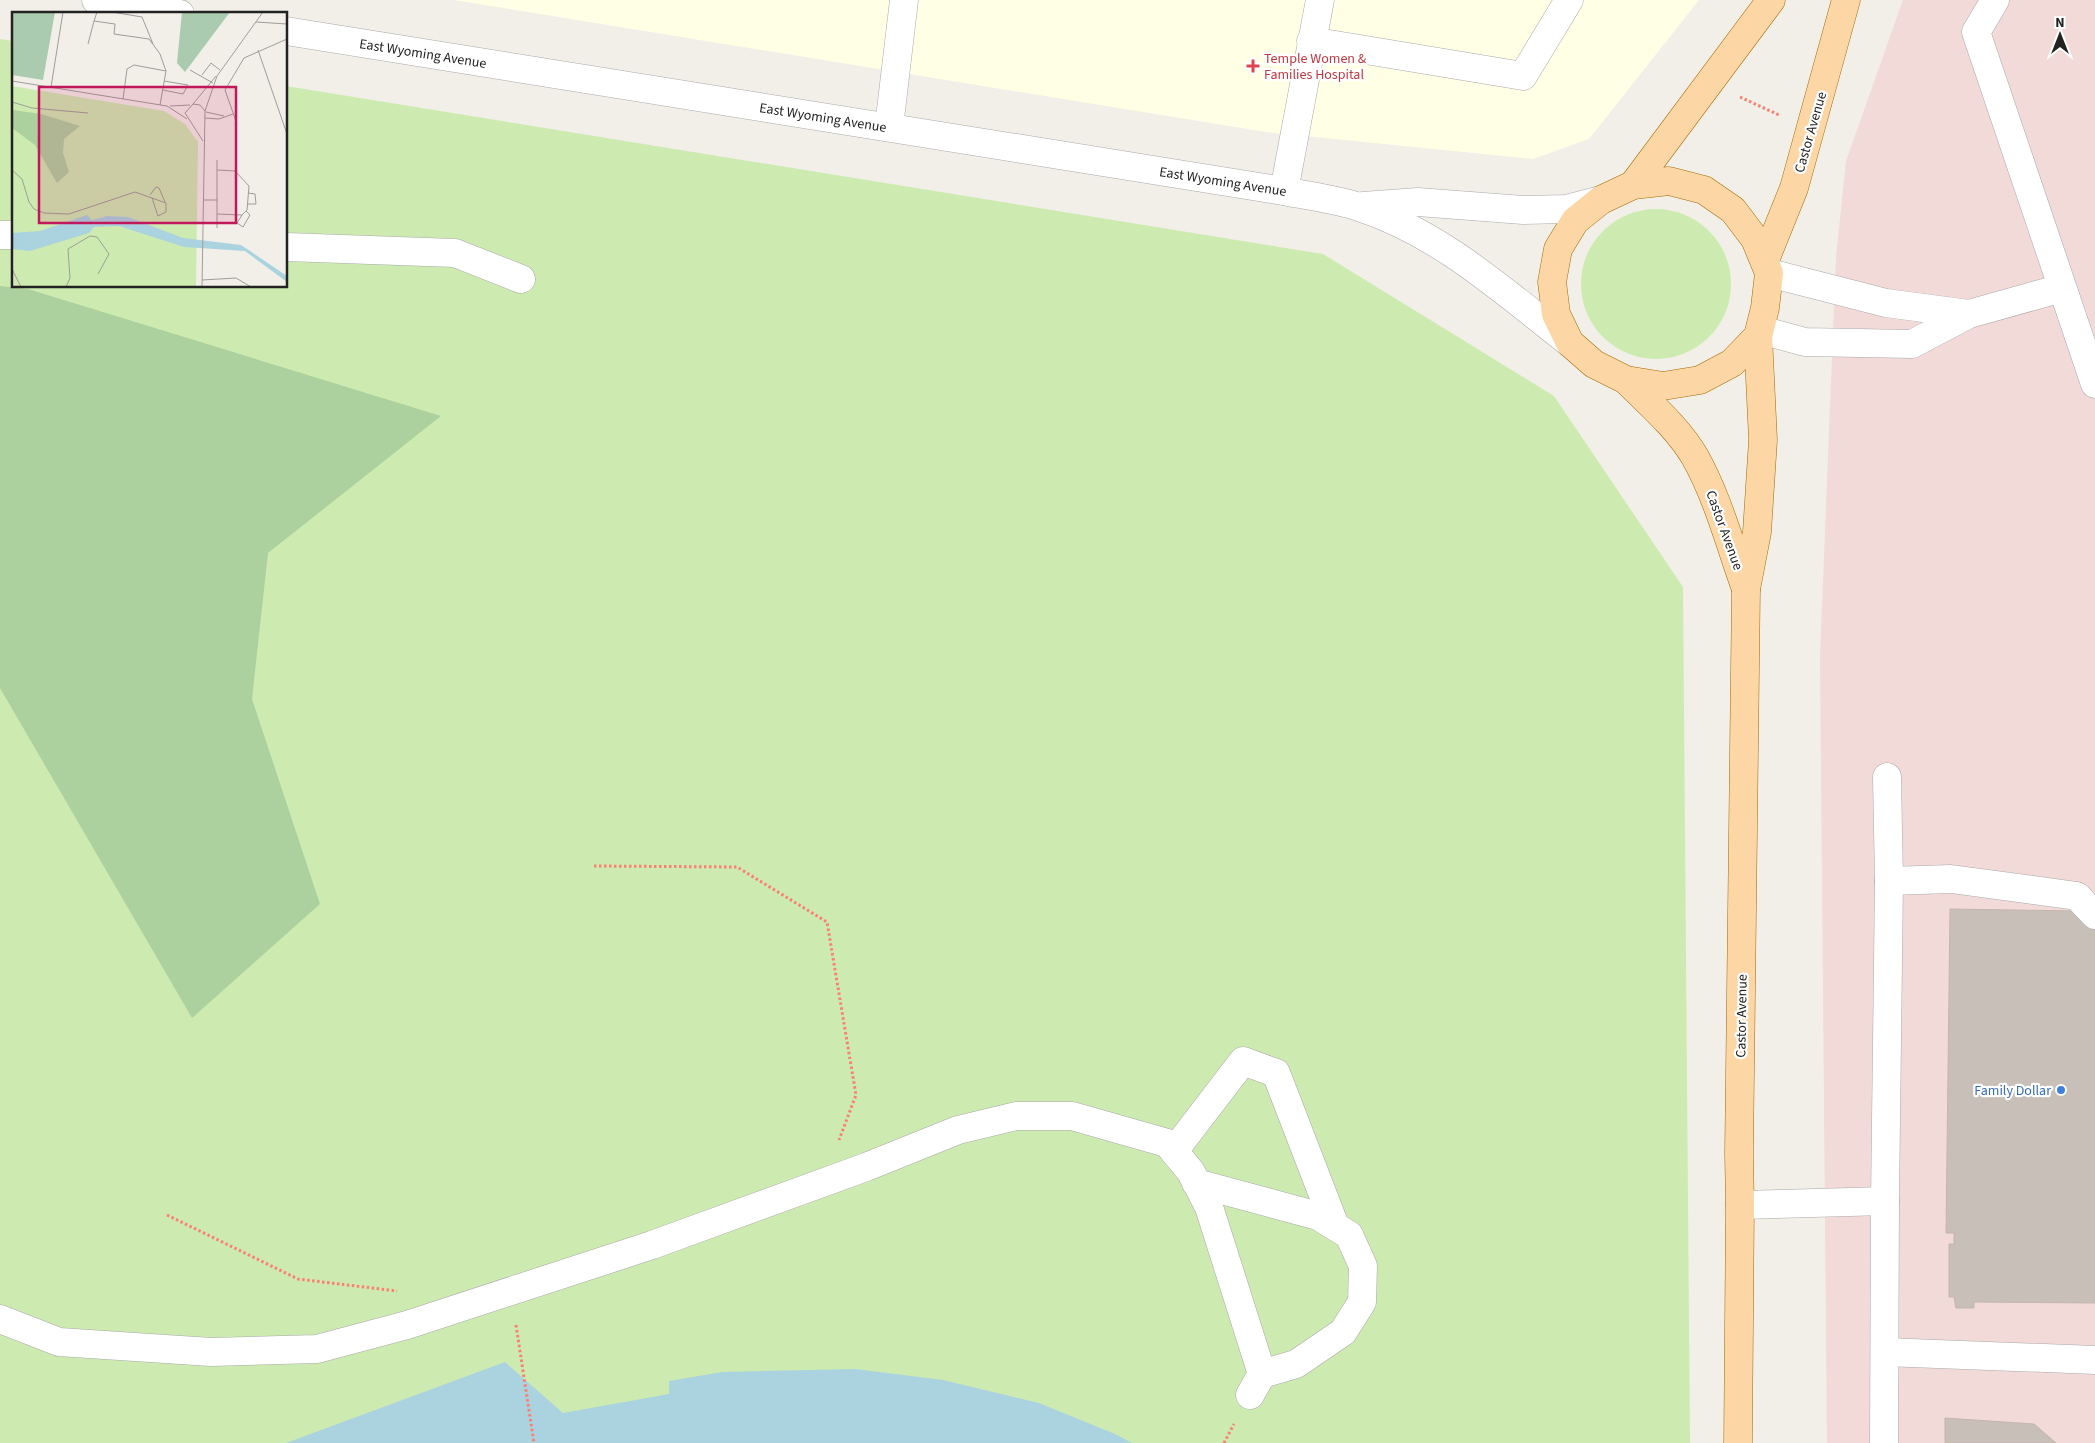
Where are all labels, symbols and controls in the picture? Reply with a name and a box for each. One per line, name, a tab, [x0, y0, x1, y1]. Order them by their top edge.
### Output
north arrow	[2035, 10, 2085, 60]
inset map	[12, 12, 288, 288]
text: N	[2055, 13, 2065, 33]
street label: East Wyoming Avenue	[358, 34, 488, 74]
place label: Temple Women & Families Hospital	[1264, 49, 1367, 85]
marker: Temple Women & Families Hospital	[1246, 59, 1260, 73]
street label: Castor Avenue	[1790, 89, 1832, 175]
street label: East Wyoming Avenue	[758, 98, 888, 138]
street label: East Wyoming Avenue	[1158, 162, 1288, 202]
street label: Castor Avenue	[1700, 488, 1748, 573]
street label: Castor Avenue	[1731, 974, 1753, 1058]
place label: Family Dollar	[1974, 1081, 2051, 1101]
marker: Family Dollar	[2055, 1084, 2067, 1096]

